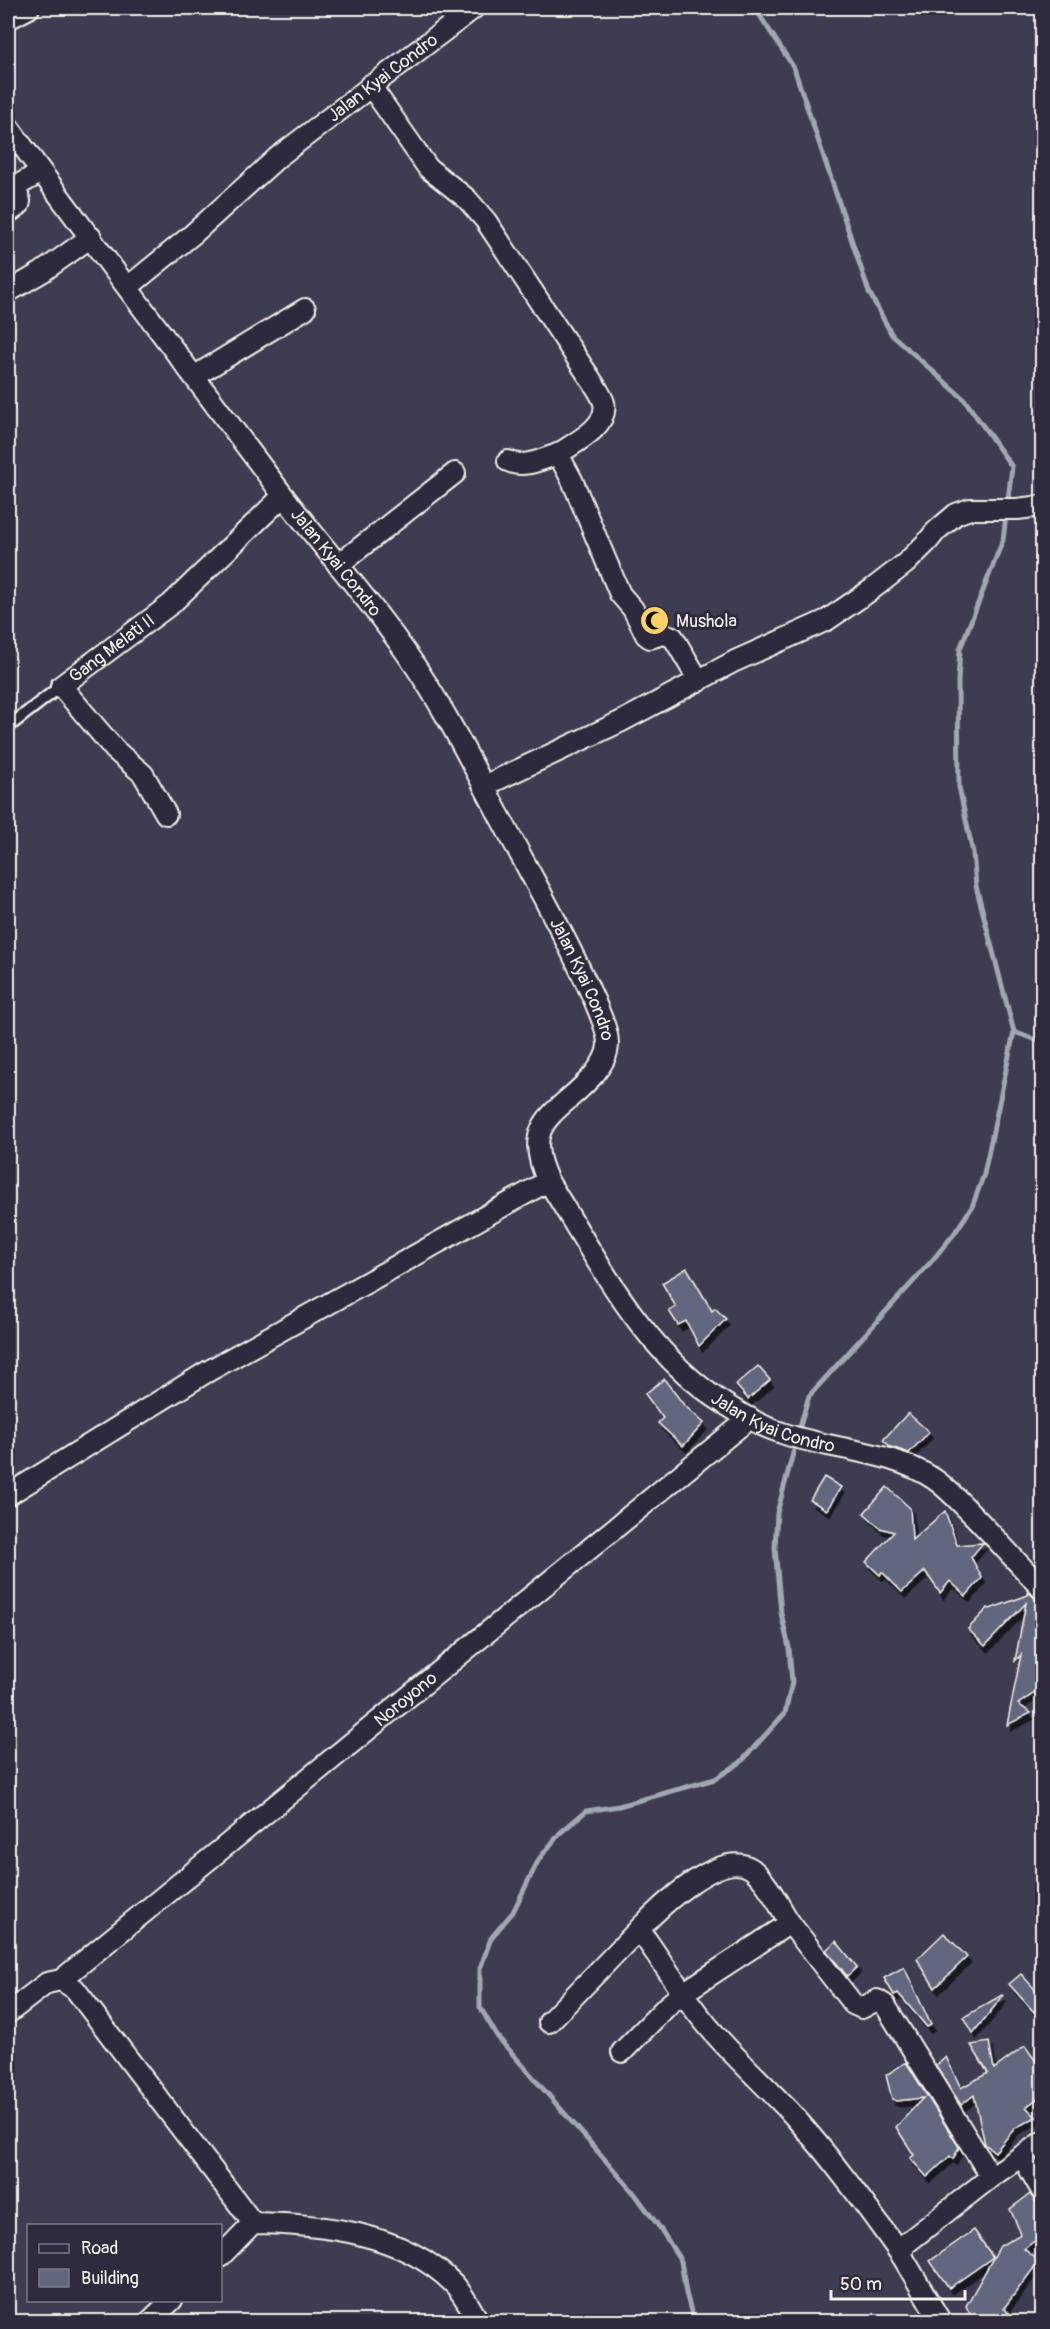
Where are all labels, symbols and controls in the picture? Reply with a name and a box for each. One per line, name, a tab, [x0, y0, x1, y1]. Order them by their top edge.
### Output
street label: Jalan Kyai Condro	[323, 28, 443, 127]
street label: Jalan Kyai Condro	[286, 503, 387, 621]
mosque icon: Mushola	[639, 605, 671, 637]
street label: Gang Melati II	[64, 609, 159, 688]
place label: Mushola	[676, 610, 737, 633]
street label: Jalan Kyai Condro	[545, 914, 619, 1043]
street label: Jalan Kyai Condro	[707, 1387, 837, 1458]
street label: Noroyono	[369, 1666, 442, 1732]
legend	[27, 2224, 222, 2302]
text: Road	[81, 2237, 118, 2260]
scale bar	[831, 2263, 964, 2301]
text: Building	[81, 2267, 139, 2290]
text: 50 m	[840, 2273, 882, 2296]

